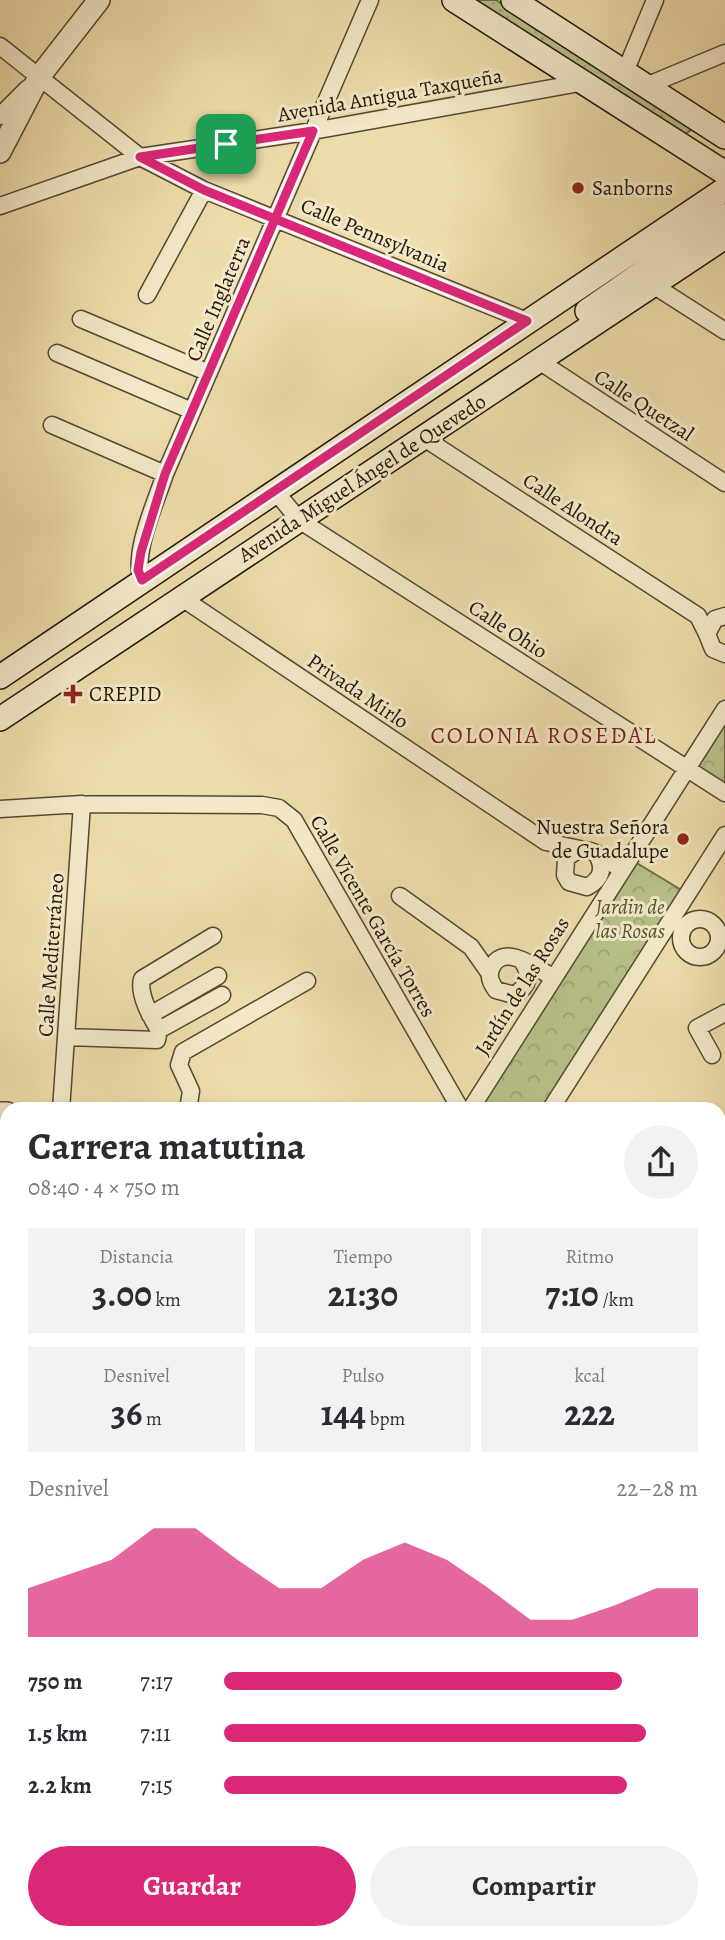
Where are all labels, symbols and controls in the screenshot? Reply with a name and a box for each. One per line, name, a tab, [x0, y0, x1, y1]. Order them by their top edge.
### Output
street label: Avenida Antigua Taxqueña	[274, 61, 505, 129]
pin	[196, 114, 256, 174]
icon: arrive	[207, 125, 245, 163]
place label: Sanborns	[592, 174, 673, 202]
marker: Sanborns	[570, 180, 586, 196]
street label: Calle Pennsylvania	[296, 191, 454, 279]
street label: Calle Inglaterra	[179, 232, 257, 366]
street label: Calle Quetzal	[589, 362, 699, 448]
street label: Avenida Miguel Ángel de Quevedo	[232, 387, 491, 569]
street label: Calle Alondra	[517, 466, 629, 552]
street label: Calle Ohio	[463, 593, 553, 665]
street label: Privada Mirlo	[302, 647, 414, 735]
place label: CREPID	[89, 680, 161, 708]
marker: CREPID	[63, 684, 83, 704]
district label: COLONIA ROSEDAL	[431, 720, 657, 751]
street label: Calle Vicente García Torres	[304, 810, 442, 1022]
place label: Nuestra Señora de Guadalupe	[536, 813, 669, 865]
marker: Nuestra Señora de Guadalupe	[675, 831, 691, 847]
street label: Calle Mediterráneo	[31, 872, 71, 1038]
park label: Jardin de las Rosas	[595, 893, 665, 945]
street label: Jardín de las Rosas	[468, 911, 576, 1061]
text: Carrera matutina	[28, 1120, 305, 1172]
button: share	[624, 1125, 698, 1199]
text: 08:40 · 4 × 750 m	[28, 1172, 180, 1203]
text: Distancia	[99, 1244, 173, 1270]
text: Tiempo	[334, 1244, 392, 1270]
text: Ritmo	[566, 1244, 614, 1270]
text: 3.00	[92, 1270, 152, 1318]
text: 21:30	[328, 1270, 398, 1318]
text: 7:10	[545, 1270, 599, 1318]
text: km	[152, 1287, 181, 1313]
text: /km	[599, 1287, 634, 1313]
text: Desnivel	[103, 1363, 170, 1389]
text: Pulso	[342, 1363, 384, 1389]
text: kcal	[574, 1363, 605, 1389]
text: 36	[111, 1389, 142, 1437]
text: 144	[321, 1389, 366, 1437]
text: 222	[564, 1389, 615, 1437]
text: m	[142, 1406, 162, 1432]
text: bpm	[366, 1406, 405, 1432]
text: Desnivel	[28, 1473, 109, 1504]
text: 22–28 m	[616, 1473, 698, 1504]
text: 750 m	[28, 1666, 83, 1697]
text: 7:17	[140, 1666, 173, 1697]
text: 1.5 km	[28, 1718, 88, 1749]
text: 7:11	[140, 1718, 171, 1749]
text: 2.2 km	[28, 1770, 92, 1801]
text: 7:15	[140, 1770, 173, 1801]
button: Guardar	[28, 1846, 356, 1926]
button: Compartir	[370, 1846, 698, 1926]

